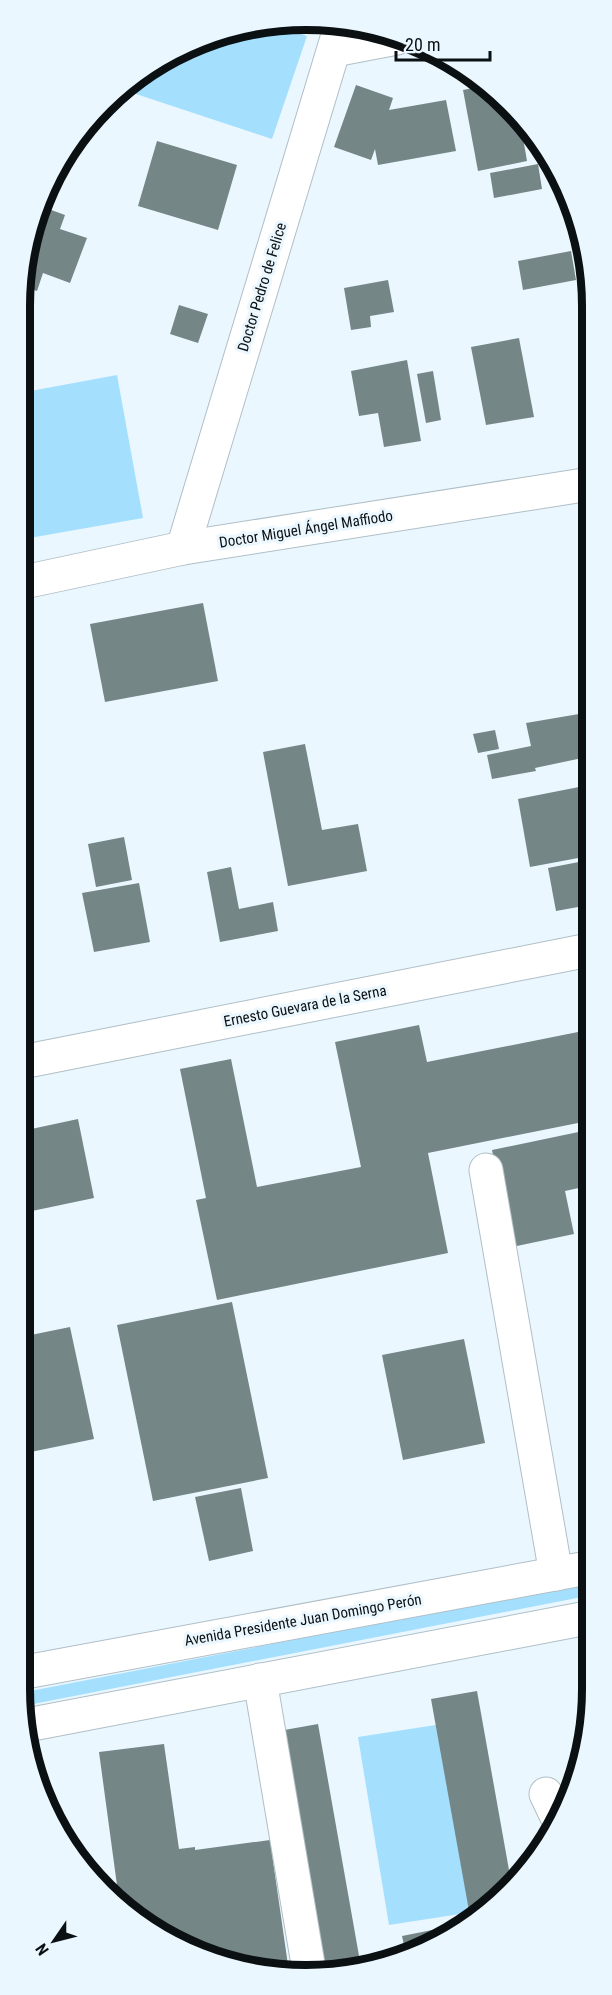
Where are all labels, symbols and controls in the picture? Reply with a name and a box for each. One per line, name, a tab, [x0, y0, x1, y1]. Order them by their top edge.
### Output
scale bar	[396, 24, 490, 62]
text: 20 m	[405, 34, 440, 55]
street label: Doctor Pedro de Felice	[234, 220, 290, 354]
street label: Doctor Miguel Ángel Maffiodo	[218, 506, 394, 552]
street label: Ernesto Guevara de la Serna	[222, 981, 388, 1031]
street label: Avenida Presidente Juan Domingo Perón	[183, 1590, 423, 1650]
north arrow	[24, 1911, 84, 1971]
text: N	[32, 1940, 53, 1959]

